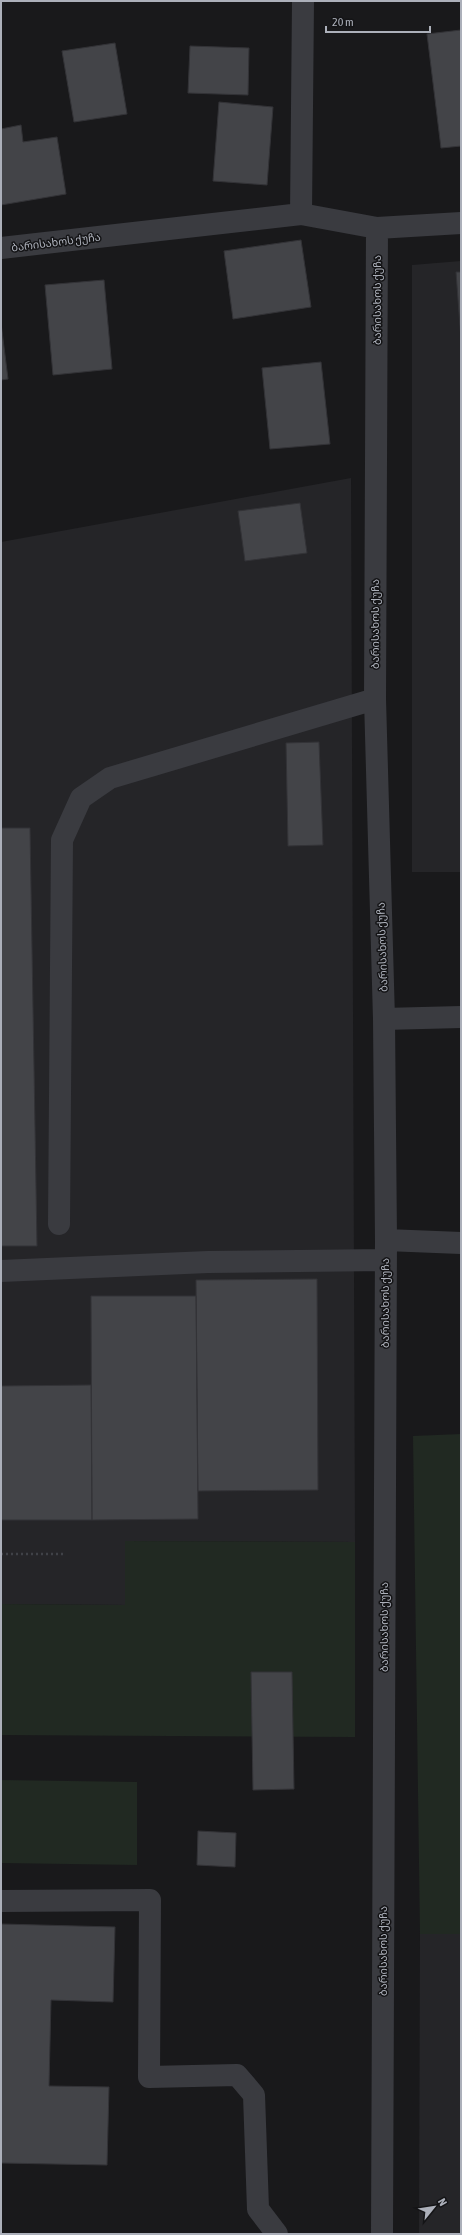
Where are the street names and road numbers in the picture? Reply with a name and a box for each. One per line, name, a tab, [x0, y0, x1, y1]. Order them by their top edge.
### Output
street label: ბარისახოს ქუჩა	[11, 231, 101, 254]
street label: ბარისახოს ქუჩა	[371, 255, 384, 345]
street label: ბარისახოს ქუჩა	[369, 579, 382, 669]
street label: ბარისახოს ქუჩა	[374, 902, 391, 992]
street label: ბარისახოს ქუჩა	[379, 1258, 392, 1348]
street label: ბარისახოს ქუჩა	[378, 1582, 391, 1672]
street label: ბარისახოს ქუჩა	[377, 1906, 390, 1996]

